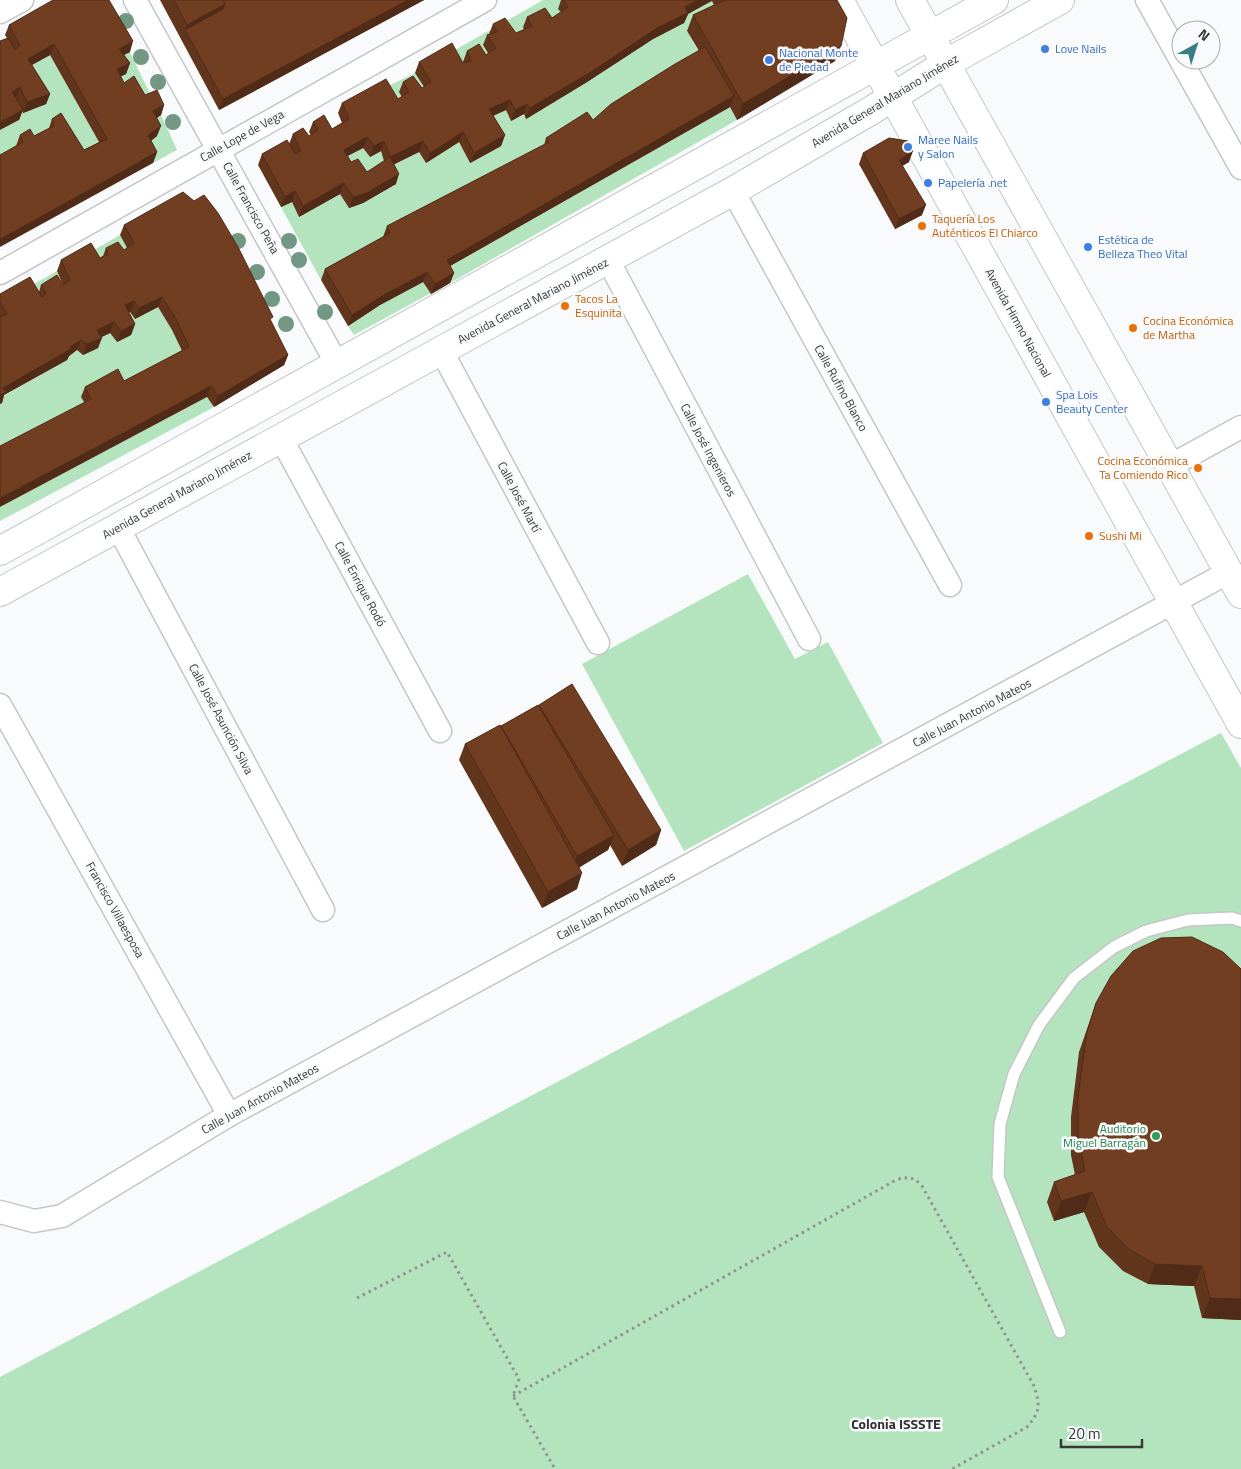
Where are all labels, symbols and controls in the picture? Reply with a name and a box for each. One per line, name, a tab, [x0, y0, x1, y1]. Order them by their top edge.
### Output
north arrow	[1171, 20, 1221, 70]
text: N	[1194, 23, 1215, 46]
place label: Love Nails	[1055, 39, 1107, 58]
place label: Nacional Monte de Piedad	[779, 43, 858, 76]
marker: Love Nails	[1039, 43, 1051, 55]
street label: Avenida General Mariano Jiménez	[808, 49, 962, 152]
marker: Nacional Monte de Piedad	[763, 54, 775, 66]
street label: Calle Lope de Vega	[196, 105, 287, 167]
place label: Maree Nails y Salon	[918, 130, 978, 163]
marker: Maree Nails y Salon	[902, 141, 914, 153]
street label: Calle Francisco Peña	[218, 158, 285, 257]
place label: Papelería .net	[938, 173, 1008, 192]
marker: Papelería .net	[922, 177, 934, 189]
place label: Taquería Los Auténticos El Chiarco	[932, 209, 1038, 242]
marker: Taquería Los Auténticos El Chiarco	[916, 220, 928, 232]
place label: Estética de Belleza Theo Vital	[1098, 230, 1188, 263]
marker: Estética de Belleza Theo Vital	[1082, 241, 1094, 253]
street label: Avenida General Mariano Jiménez	[454, 253, 612, 349]
street label: Avenida Himno Nacional	[980, 265, 1056, 381]
place label: Tacos La Esquinita	[575, 289, 622, 322]
marker: Tacos La Esquinita	[559, 300, 571, 312]
place label: Cocina Económica de Martha	[1143, 311, 1233, 344]
marker: Cocina Económica de Martha	[1127, 322, 1139, 334]
street label: Calle Rufino Blanco	[810, 341, 873, 435]
place label: Spa Lois Beauty Center	[1056, 385, 1128, 418]
marker: Spa Lois Beauty Center	[1040, 396, 1052, 408]
street label: Calle José Ingenieros	[676, 400, 741, 500]
street label: Avenida General Mariano Jiménez	[98, 445, 255, 544]
place label: Cocina Económica Ta Comiendo Rico	[1098, 451, 1188, 484]
street label: Calle José Martí	[493, 458, 547, 537]
marker: Cocina Económica Ta Comiendo Rico	[1192, 462, 1204, 474]
place label: Sushi Mi	[1099, 526, 1142, 545]
marker: Sushi Mi	[1083, 530, 1095, 542]
street label: Calle Enrique Rodó	[330, 538, 391, 630]
street label: Calle José Asunción Silva	[184, 660, 259, 778]
street label: Calle Juan Antonio Mateos	[909, 673, 1035, 752]
street label: Francisco Villaesposa	[81, 858, 150, 961]
street label: Calle Juan Antonio Mateos	[553, 866, 679, 945]
street label: Calle Juan Antonio Mateos	[197, 1058, 323, 1139]
place label: Auditorio Miguel Barragán	[1063, 1119, 1146, 1152]
marker: Auditorio Miguel Barragán	[1150, 1130, 1162, 1142]
district label: Colonia ISSSTE	[851, 1413, 941, 1434]
scale bar	[1061, 1416, 1142, 1448]
text: 20 m	[1068, 1422, 1101, 1445]

